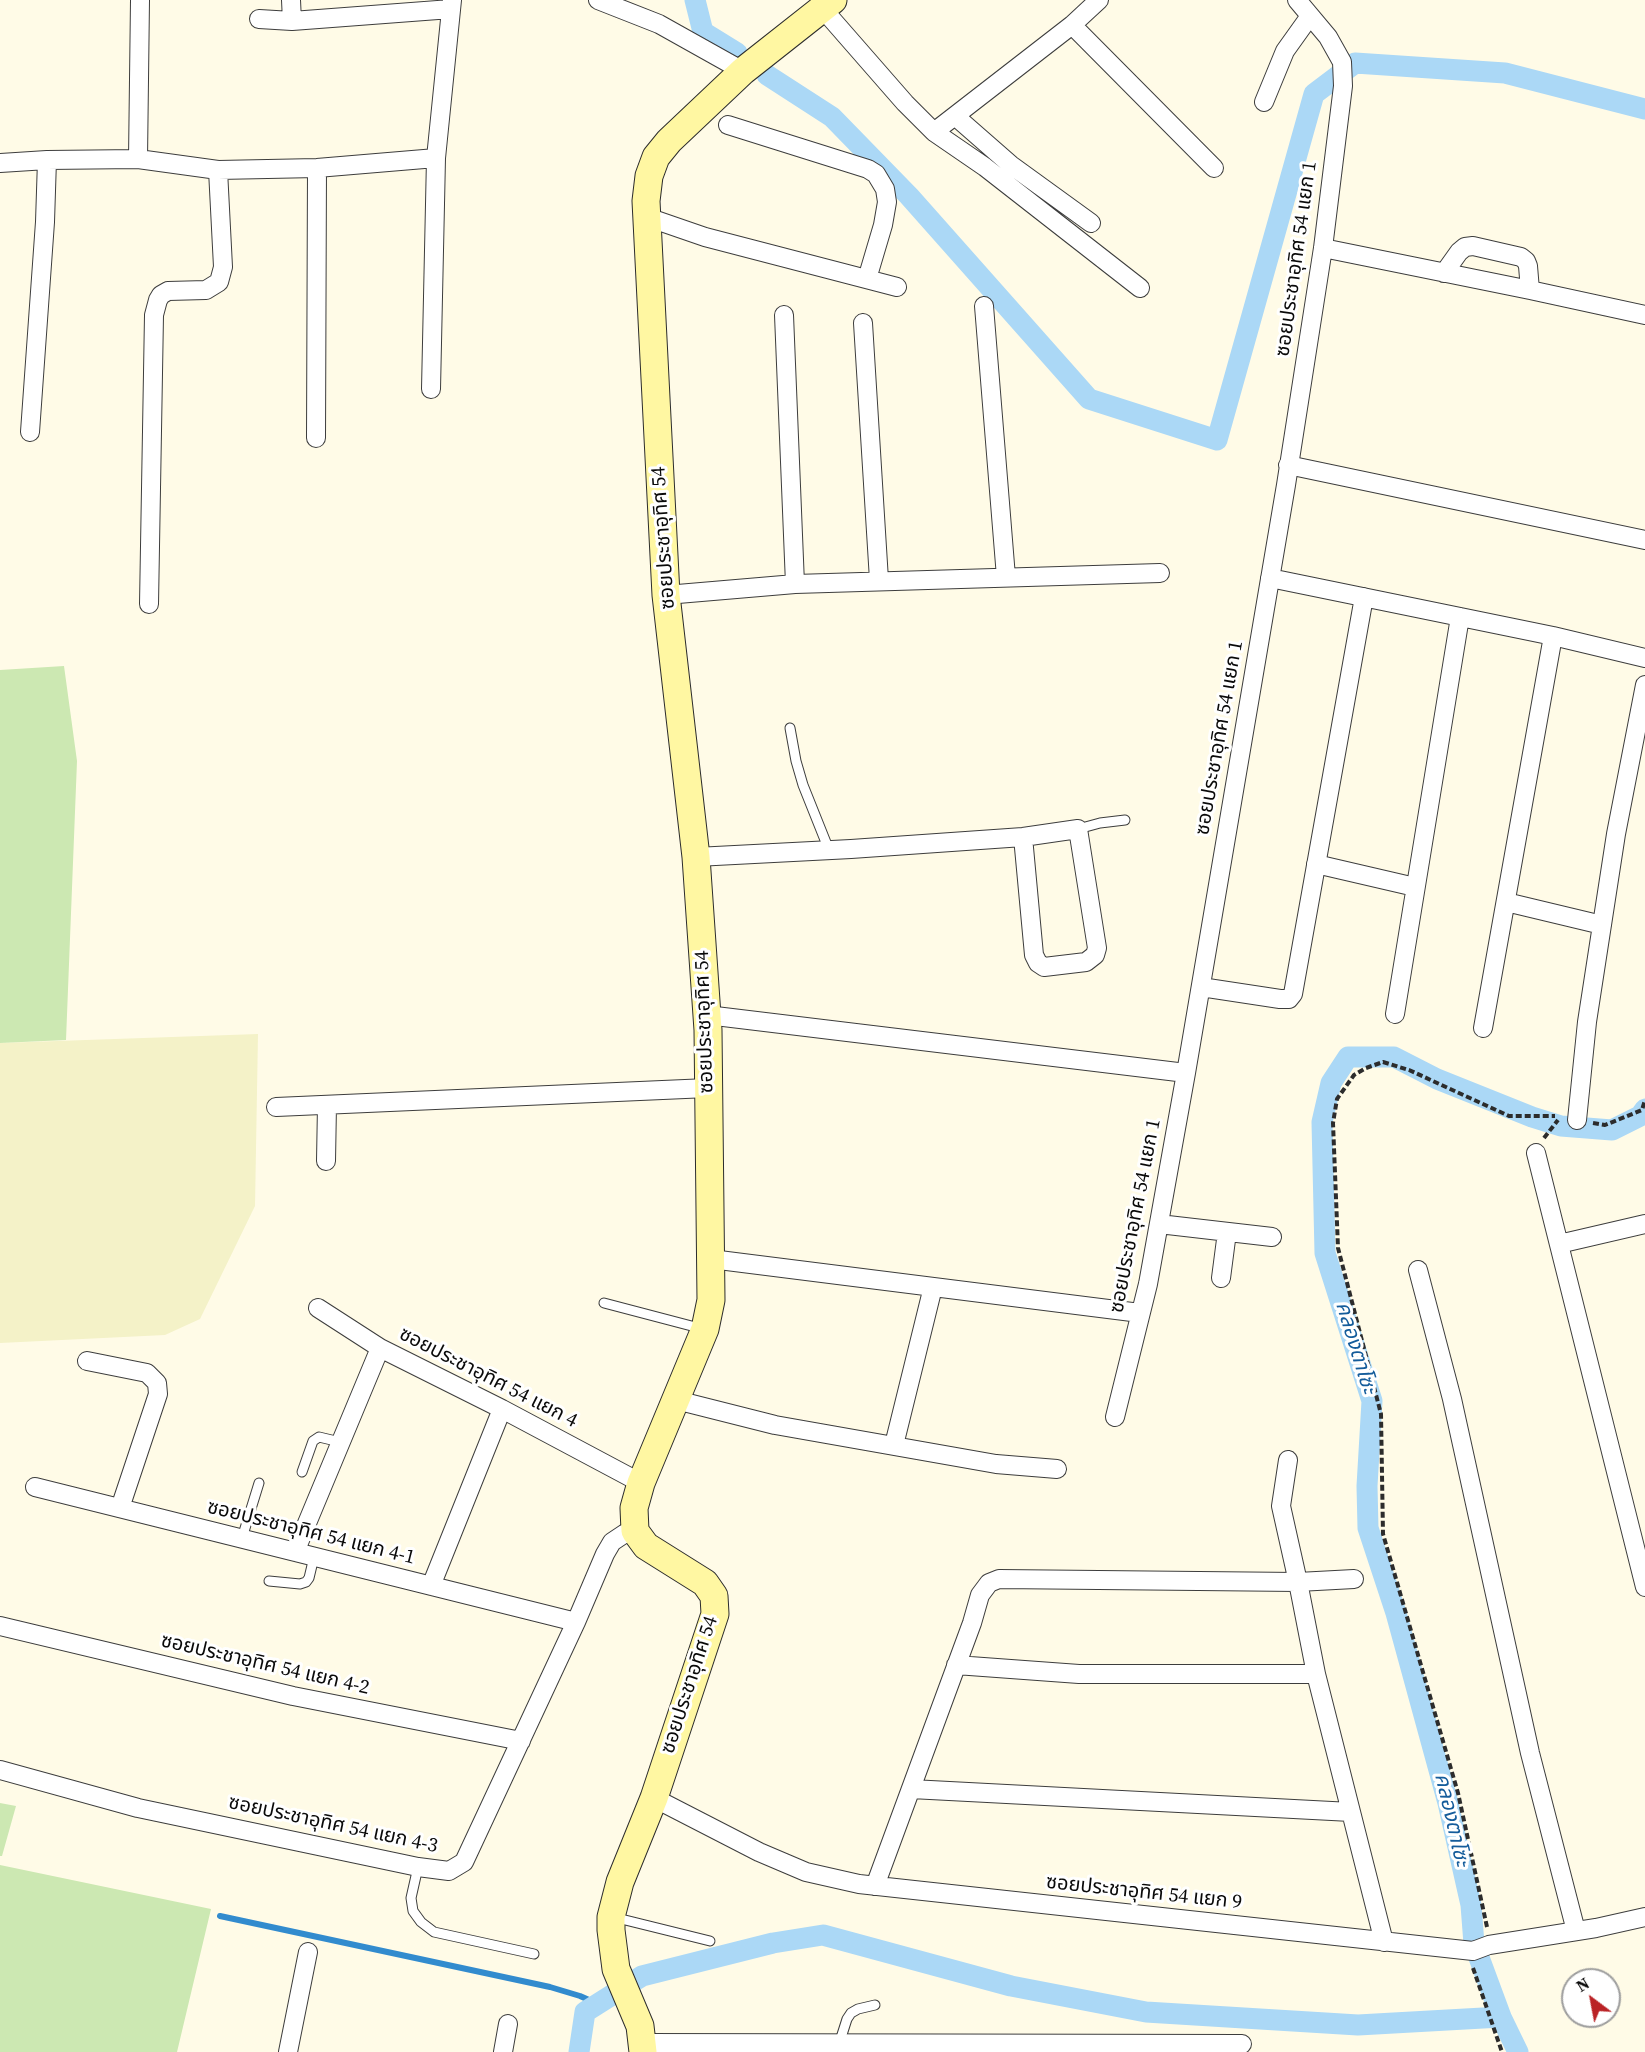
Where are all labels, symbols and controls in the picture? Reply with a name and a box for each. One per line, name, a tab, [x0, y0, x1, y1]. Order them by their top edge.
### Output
street label: ซอยประชาอุทิศ 54 แยก 1	[1271, 160, 1323, 358]
street label: ซอยประชาอุทิศ 54	[647, 466, 681, 610]
street label: ซอยประชาอุทิศ 54 แยก 1	[1191, 639, 1249, 837]
street label: ซอยประชาอุทิศ 54	[691, 950, 719, 1094]
street label: ซอยประชาอุทิศ 54 แยก 1	[1105, 1117, 1167, 1315]
water label: คลองตาโซะ	[1329, 1299, 1381, 1397]
street label: ซอยประชาอุทิศ 54 แยก 4	[395, 1323, 581, 1433]
street label: ซอยประชาอุทิศ 54 แยก 4-1	[205, 1496, 417, 1570]
street label: ซอยประชาอุทิศ 54	[656, 1613, 724, 1757]
street label: ซอยประชาอุทิศ 54 แยก 4-2	[158, 1629, 372, 1701]
water label: คลองตาโซะ	[1428, 1771, 1474, 1869]
street label: ซอยประชาอุทิศ 54 แยก 4-3	[226, 1791, 440, 1859]
street label: ซอยประชาอุทิศ 54 แยก 9	[1045, 1871, 1243, 1915]
north arrow	[1561, 1968, 1621, 2028]
text: N	[1572, 1972, 1593, 1997]

